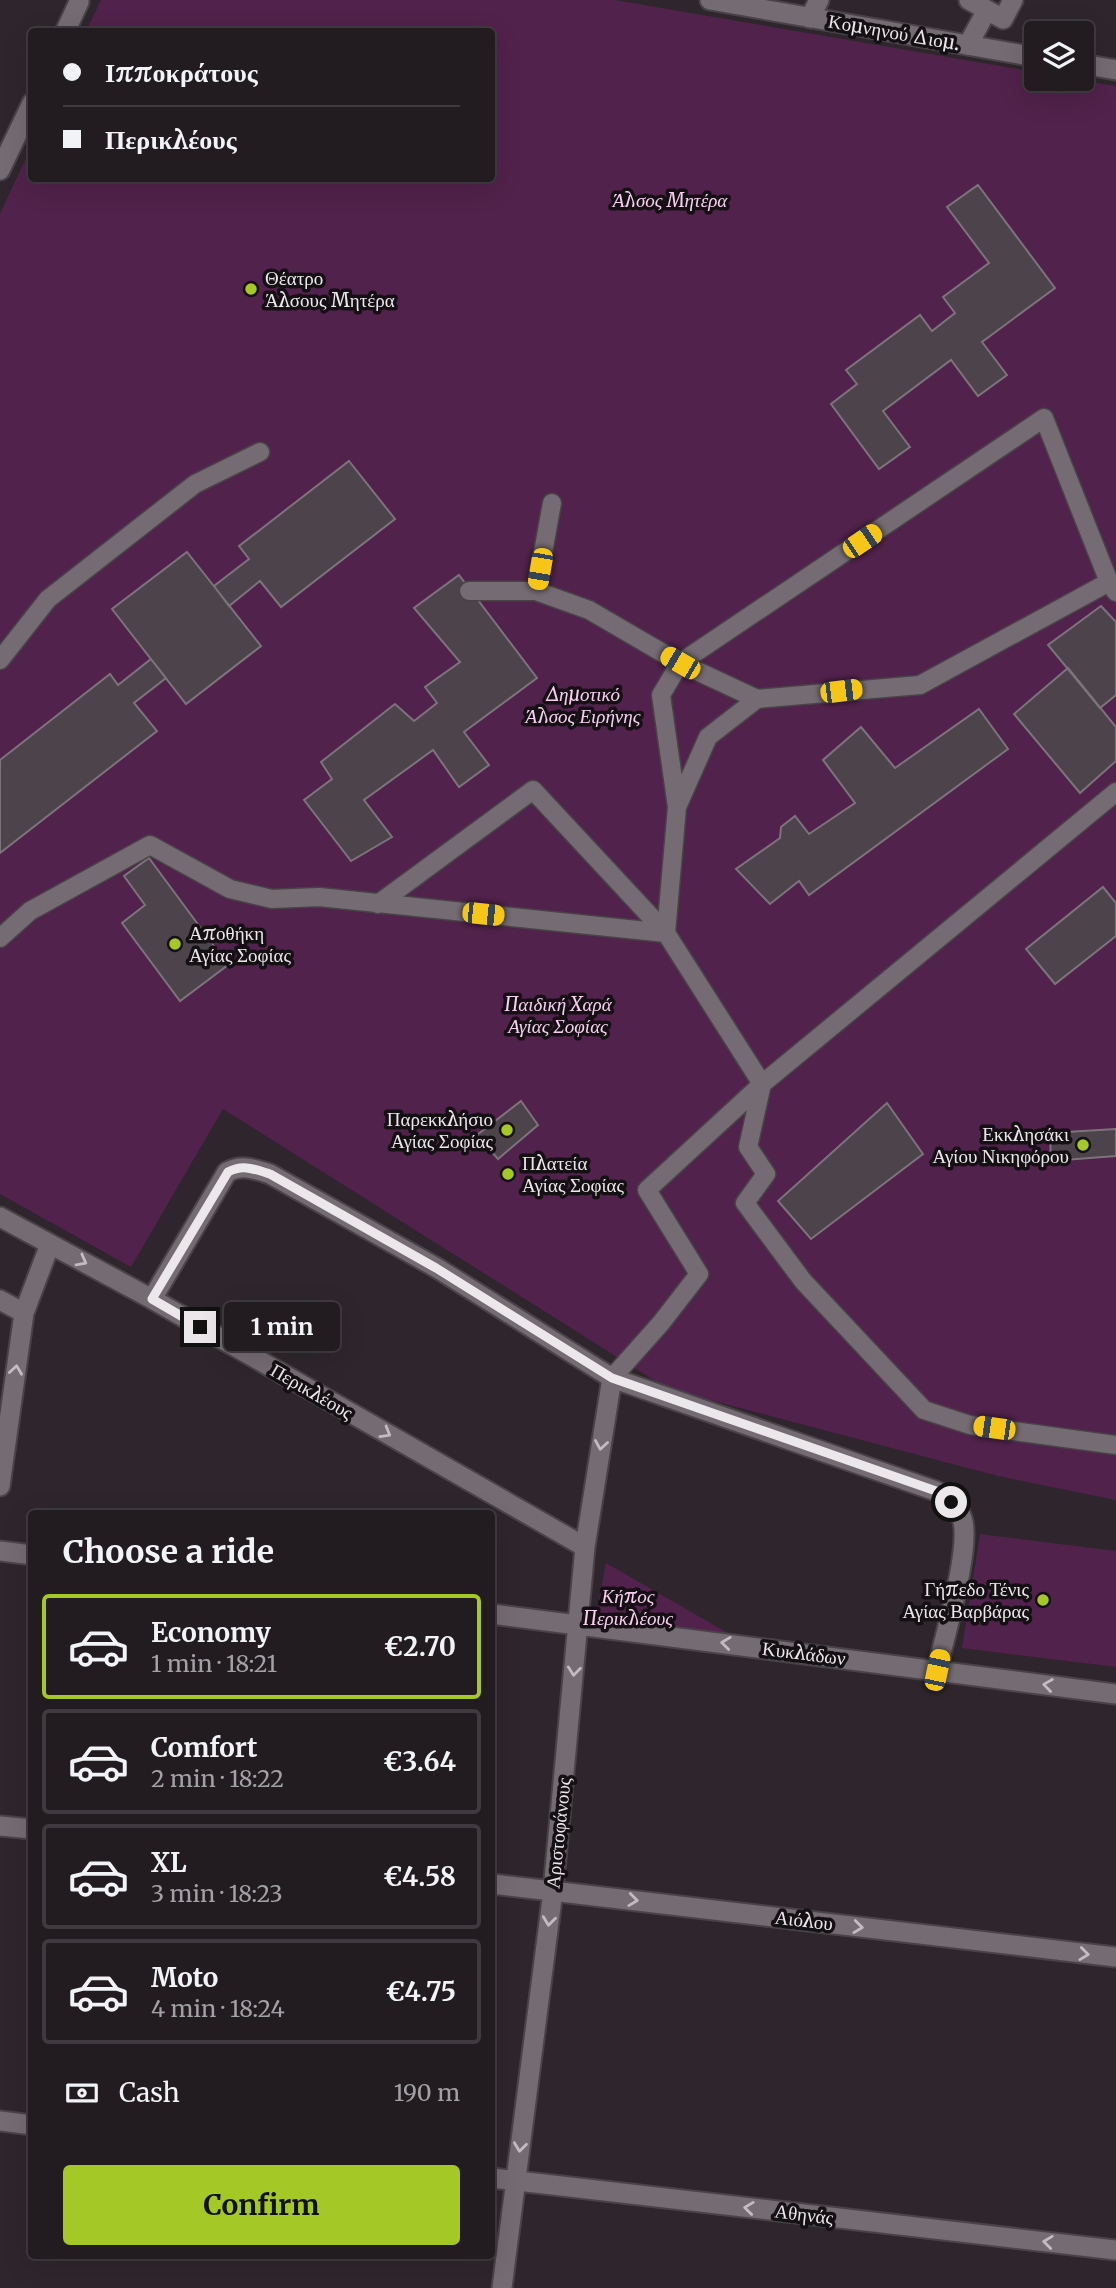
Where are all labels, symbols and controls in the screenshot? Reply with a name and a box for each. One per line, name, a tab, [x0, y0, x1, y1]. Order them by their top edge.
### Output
street label: Κομνηνού Διομ.	[827, 9, 961, 55]
map controls	[1024, 21, 1094, 91]
button: layers	[1024, 21, 1094, 91]
text: Ιπποκράτους	[105, 56, 258, 89]
text: Περικλέους	[105, 123, 237, 156]
park label: Άλσος Μητέρα	[611, 188, 728, 212]
place label: Θέατρο Άλσους Μητέρα	[265, 266, 395, 312]
marker: Θέατρο Άλσους Μητέρα	[243, 281, 259, 297]
car	[839, 521, 886, 561]
car	[527, 546, 554, 592]
car	[657, 643, 704, 683]
car	[819, 678, 864, 704]
park label: Δημοτικό Άλσος Ειρήνης	[524, 682, 641, 728]
car	[462, 901, 505, 927]
place label: Αποθήκη Αγίας Σοφίας	[189, 921, 291, 967]
marker: Αποθήκη Αγίας Σοφίας	[167, 936, 183, 952]
park label: Παιδική Χαρά Αγίας Σοφίας	[504, 992, 613, 1038]
place label: Παρεκκλήσιο Αγίας Σοφίας	[387, 1107, 493, 1153]
marker: Παρεκκλήσιο Αγίας Σοφίας	[499, 1122, 515, 1138]
place label: Εκκλησάκι Αγίου Νικηφόρου	[932, 1122, 1070, 1168]
marker: Εκκλησάκι Αγίου Νικηφόρου	[1075, 1137, 1091, 1153]
place label: Πλατεία Αγίας Σοφίας	[522, 1151, 624, 1197]
marker: Πλατεία Αγίας Σοφίας	[500, 1166, 516, 1182]
one-way arrow	[74, 1253, 87, 1266]
callout: 1 min	[224, 1302, 340, 1352]
route end	[184, 1311, 216, 1343]
text: 1 min	[251, 1312, 313, 1341]
street label: Περικλέους	[266, 1358, 358, 1424]
one-way arrow	[8, 1364, 23, 1376]
car	[972, 1415, 1017, 1441]
one-way arrow	[379, 1425, 392, 1438]
one-way arrow	[594, 1439, 609, 1451]
route start	[935, 1486, 967, 1518]
text: Choose a ride	[63, 1532, 274, 1572]
place label: Γήπεδο Τένις Αγίας Βαρβάρας	[902, 1577, 1029, 1623]
park label: Κήπος Περικλέους	[583, 1584, 673, 1630]
marker: Γήπεδο Τένις Αγίας Βαρβάρας	[1035, 1592, 1051, 1608]
icon: car	[67, 1615, 130, 1678]
text: Economy	[151, 1616, 271, 1649]
text: €2.70	[384, 1630, 456, 1663]
one-way arrow	[720, 1636, 731, 1651]
street label: Κυκλάδων	[761, 1636, 847, 1670]
car	[923, 1647, 952, 1693]
text: 1 min · 18:21	[151, 1649, 277, 1678]
one-way arrow	[567, 1666, 582, 1677]
one-way arrow	[1043, 1678, 1054, 1693]
icon: car	[67, 1730, 130, 1793]
text: Comfort	[151, 1731, 257, 1764]
text: €3.64	[383, 1745, 456, 1778]
text: 2 min · 18:22	[151, 1764, 284, 1793]
street label: Αριστοφάνους	[540, 1776, 576, 1890]
icon: car	[67, 1845, 130, 1908]
text: XL	[151, 1846, 187, 1879]
text: €4.58	[383, 1860, 456, 1893]
text: 3 min · 18:23	[151, 1879, 283, 1908]
one-way arrow	[627, 1893, 638, 1908]
street label: Αιόλου	[774, 1905, 834, 1935]
one-way arrow	[542, 1916, 557, 1927]
one-way arrow	[853, 1919, 864, 1934]
one-way arrow	[1079, 1946, 1090, 1961]
icon: car	[67, 1960, 130, 2023]
text: Moto	[151, 1961, 218, 1994]
text: €4.75	[385, 1975, 456, 2008]
text: 4 min · 18:24	[151, 1994, 285, 2023]
icon: cash	[63, 2074, 101, 2112]
text: Cash	[119, 2076, 180, 2109]
text: 190 m	[394, 2078, 460, 2107]
one-way arrow	[512, 2141, 527, 2153]
button: Confirm	[63, 2165, 460, 2245]
street label: Αθηνάς	[773, 2199, 835, 2230]
one-way arrow	[743, 2200, 755, 2215]
one-way arrow	[1042, 2235, 1053, 2250]

